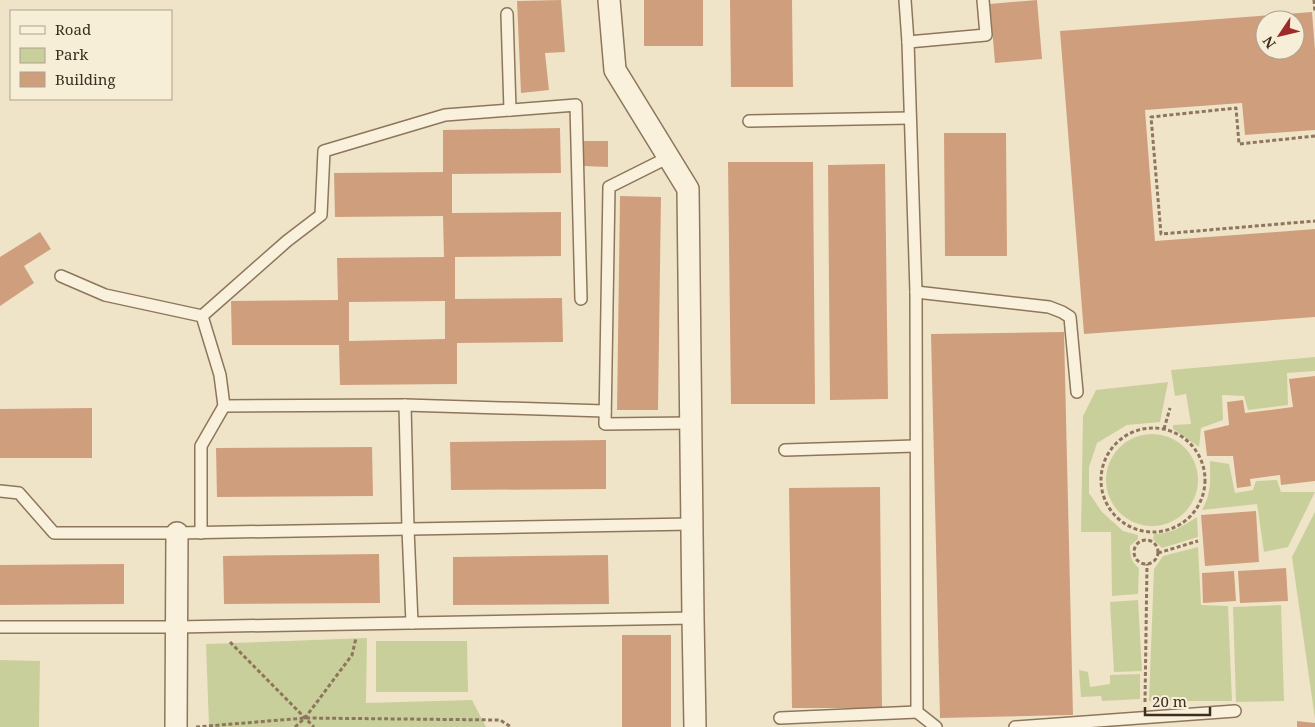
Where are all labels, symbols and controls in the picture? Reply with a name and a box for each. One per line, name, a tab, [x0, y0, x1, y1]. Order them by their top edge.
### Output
legend	[10, 10, 172, 100]
north arrow	[1255, 10, 1305, 60]
text: Road	[55, 19, 91, 39]
text: N	[1258, 33, 1280, 53]
text: Park	[55, 44, 89, 64]
text: Building	[55, 69, 116, 89]
scale bar	[1145, 684, 1210, 716]
text: 20 m	[1152, 691, 1187, 711]

